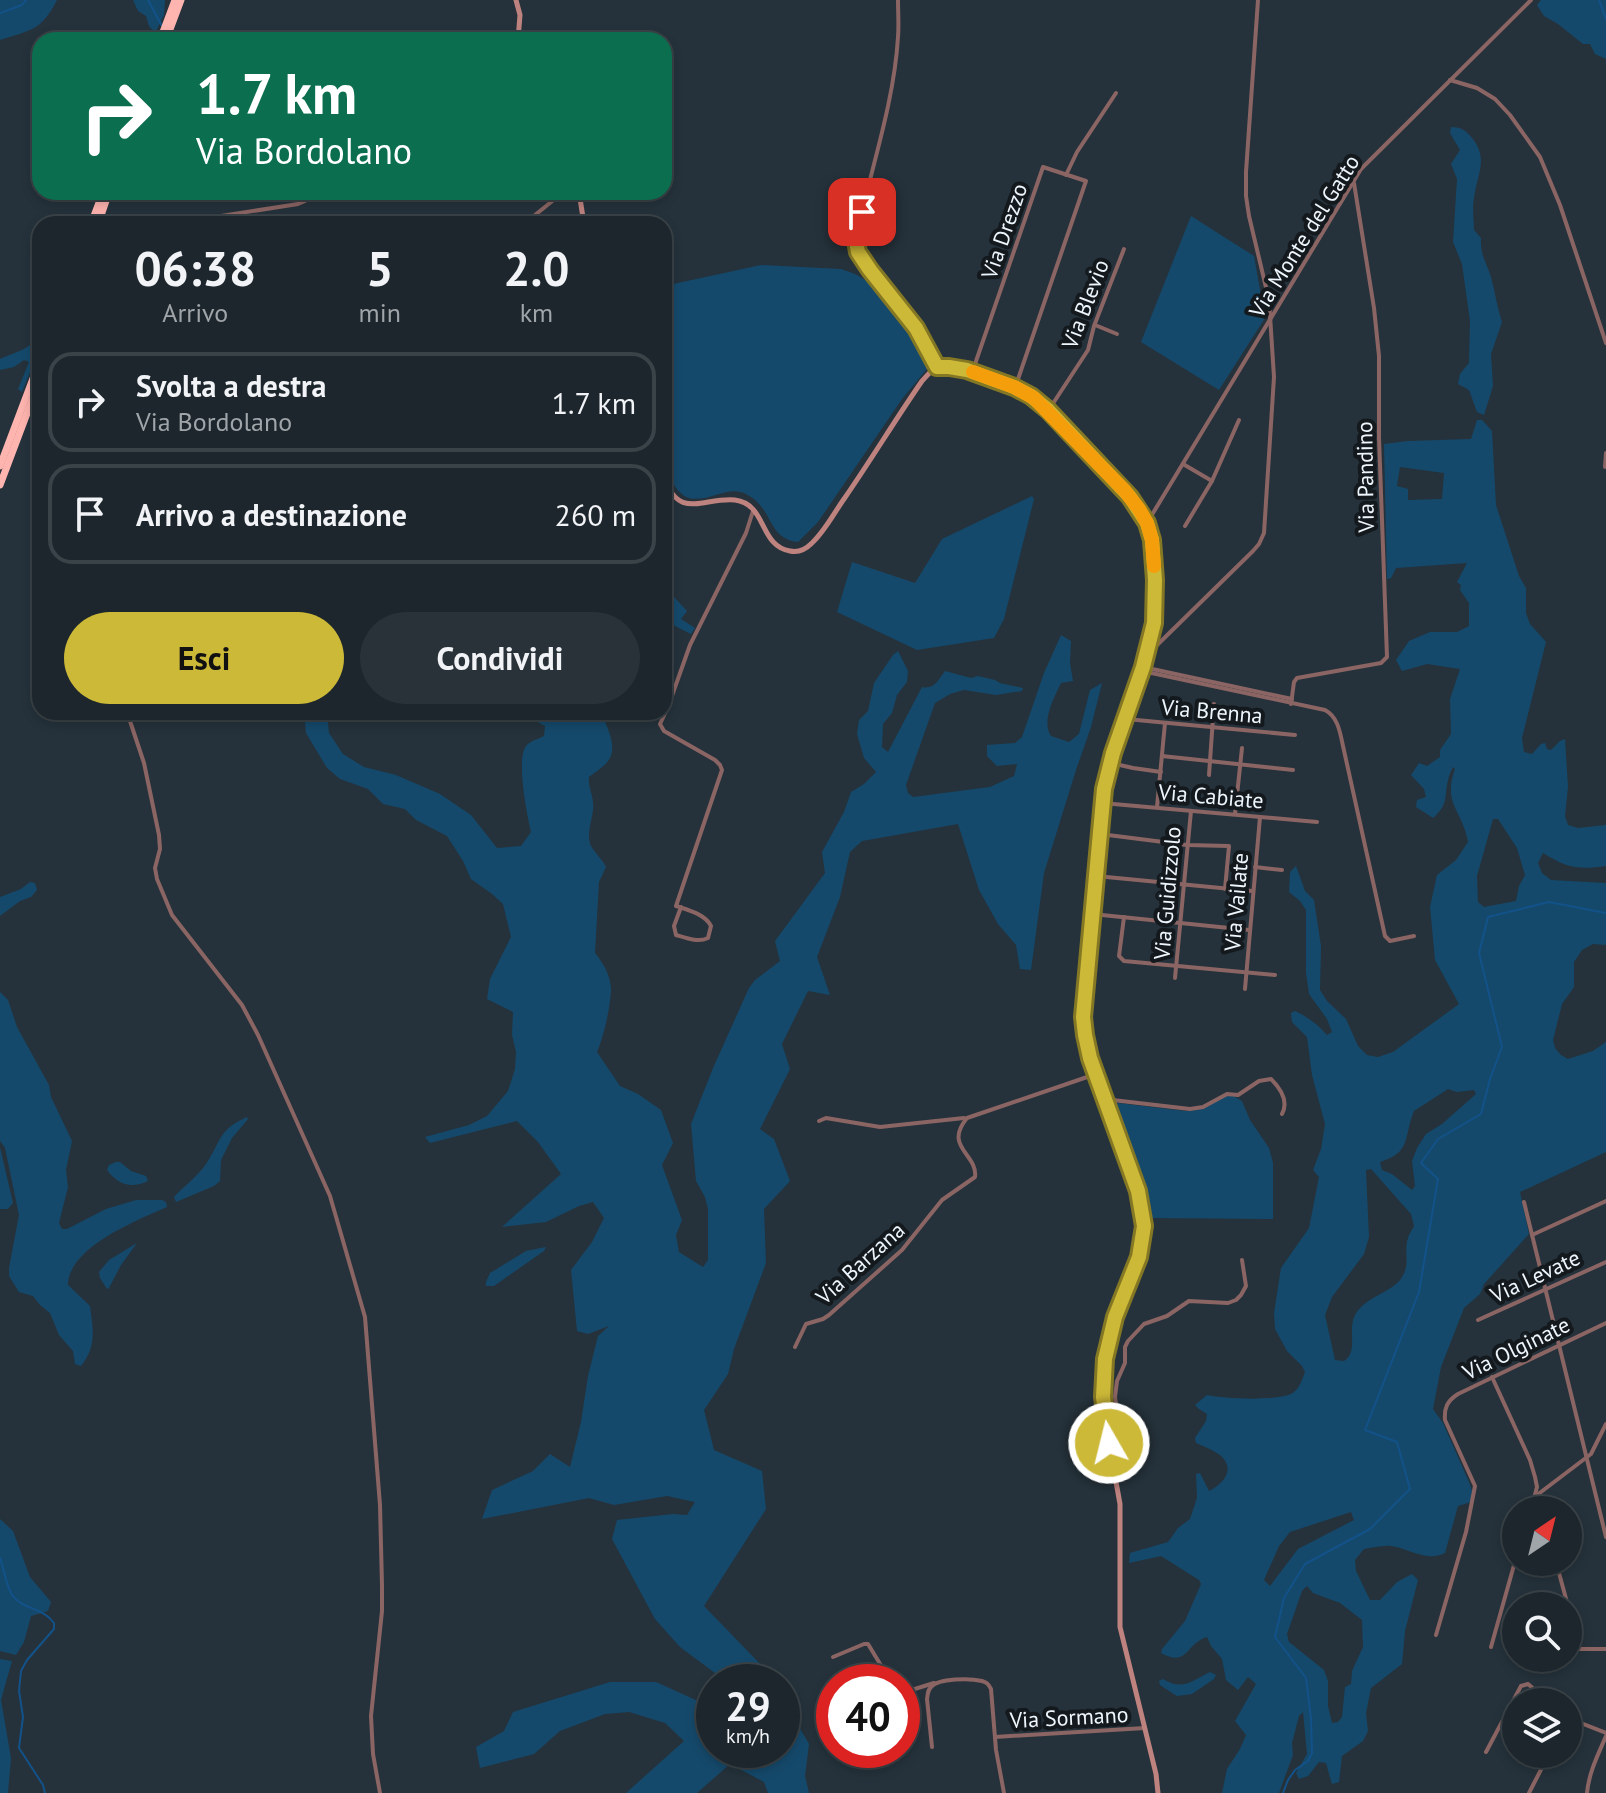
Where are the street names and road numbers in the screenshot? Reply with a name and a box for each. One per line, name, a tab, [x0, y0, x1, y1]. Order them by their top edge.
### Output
street label: Via Monte del Gatto	[1242, 149, 1365, 323]
street label: Via Drezzo	[974, 180, 1033, 283]
street label: Via Blevio	[1055, 255, 1115, 354]
street label: Via Pandino	[1350, 421, 1380, 534]
street label: Via Brenna	[1159, 693, 1264, 729]
street label: Via Cabiate	[1156, 777, 1265, 815]
street label: Via Guidizzolo	[1147, 825, 1187, 962]
street label: Via Vailate	[1218, 852, 1254, 953]
street label: Via Barzana	[809, 1216, 910, 1311]
street label: Via Levate	[1485, 1243, 1584, 1309]
street label: Via Olginate	[1457, 1310, 1574, 1386]
street label: Via Sormano	[1008, 1700, 1129, 1734]

